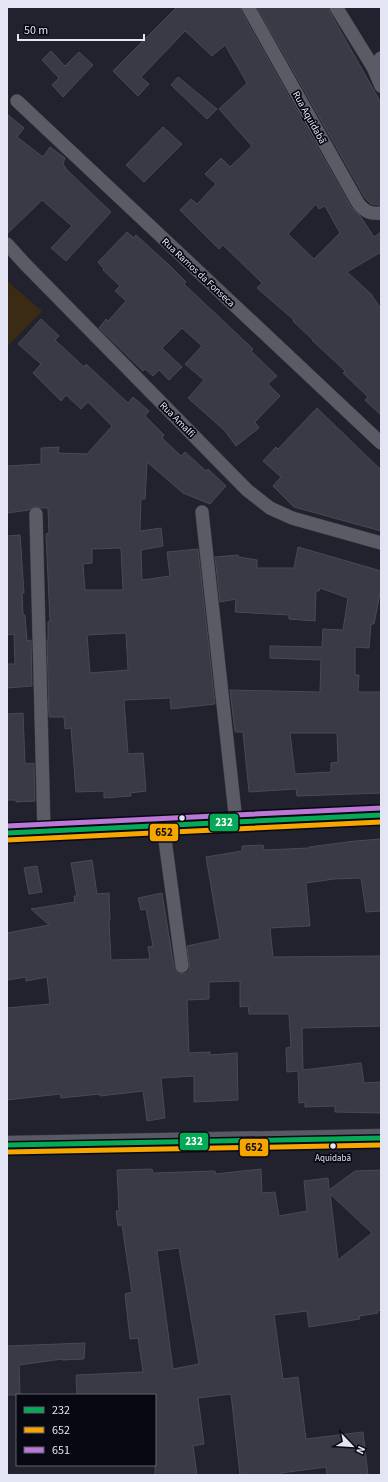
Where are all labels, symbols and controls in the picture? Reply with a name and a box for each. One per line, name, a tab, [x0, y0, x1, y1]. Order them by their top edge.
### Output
scale bar	[18, 16, 144, 42]
text: 50 m	[24, 22, 48, 39]
street label: Rua Aquidabã	[289, 89, 329, 146]
street label: Rua Ramos da Fonseca	[159, 235, 238, 310]
street label: Rua Amalfi	[156, 399, 198, 441]
unlabelled marker	[177, 813, 187, 823]
line badge: 232	[209, 813, 239, 832]
text: 232	[215, 815, 233, 830]
line badge: 652	[149, 823, 179, 842]
text: 652	[155, 825, 173, 840]
line badge: 232	[179, 1132, 209, 1151]
text: 232	[185, 1134, 203, 1149]
line badge: 652	[239, 1138, 269, 1157]
text: 652	[245, 1140, 263, 1155]
marker: Aquidabã	[328, 1141, 338, 1151]
place label: Aquidabã	[315, 1152, 351, 1165]
legend	[16, 1394, 156, 1466]
text: 232	[52, 1402, 70, 1419]
text: 652	[52, 1422, 70, 1439]
north arrow	[332, 1426, 372, 1466]
text: 651	[52, 1442, 70, 1459]
text: N	[352, 1444, 369, 1457]

